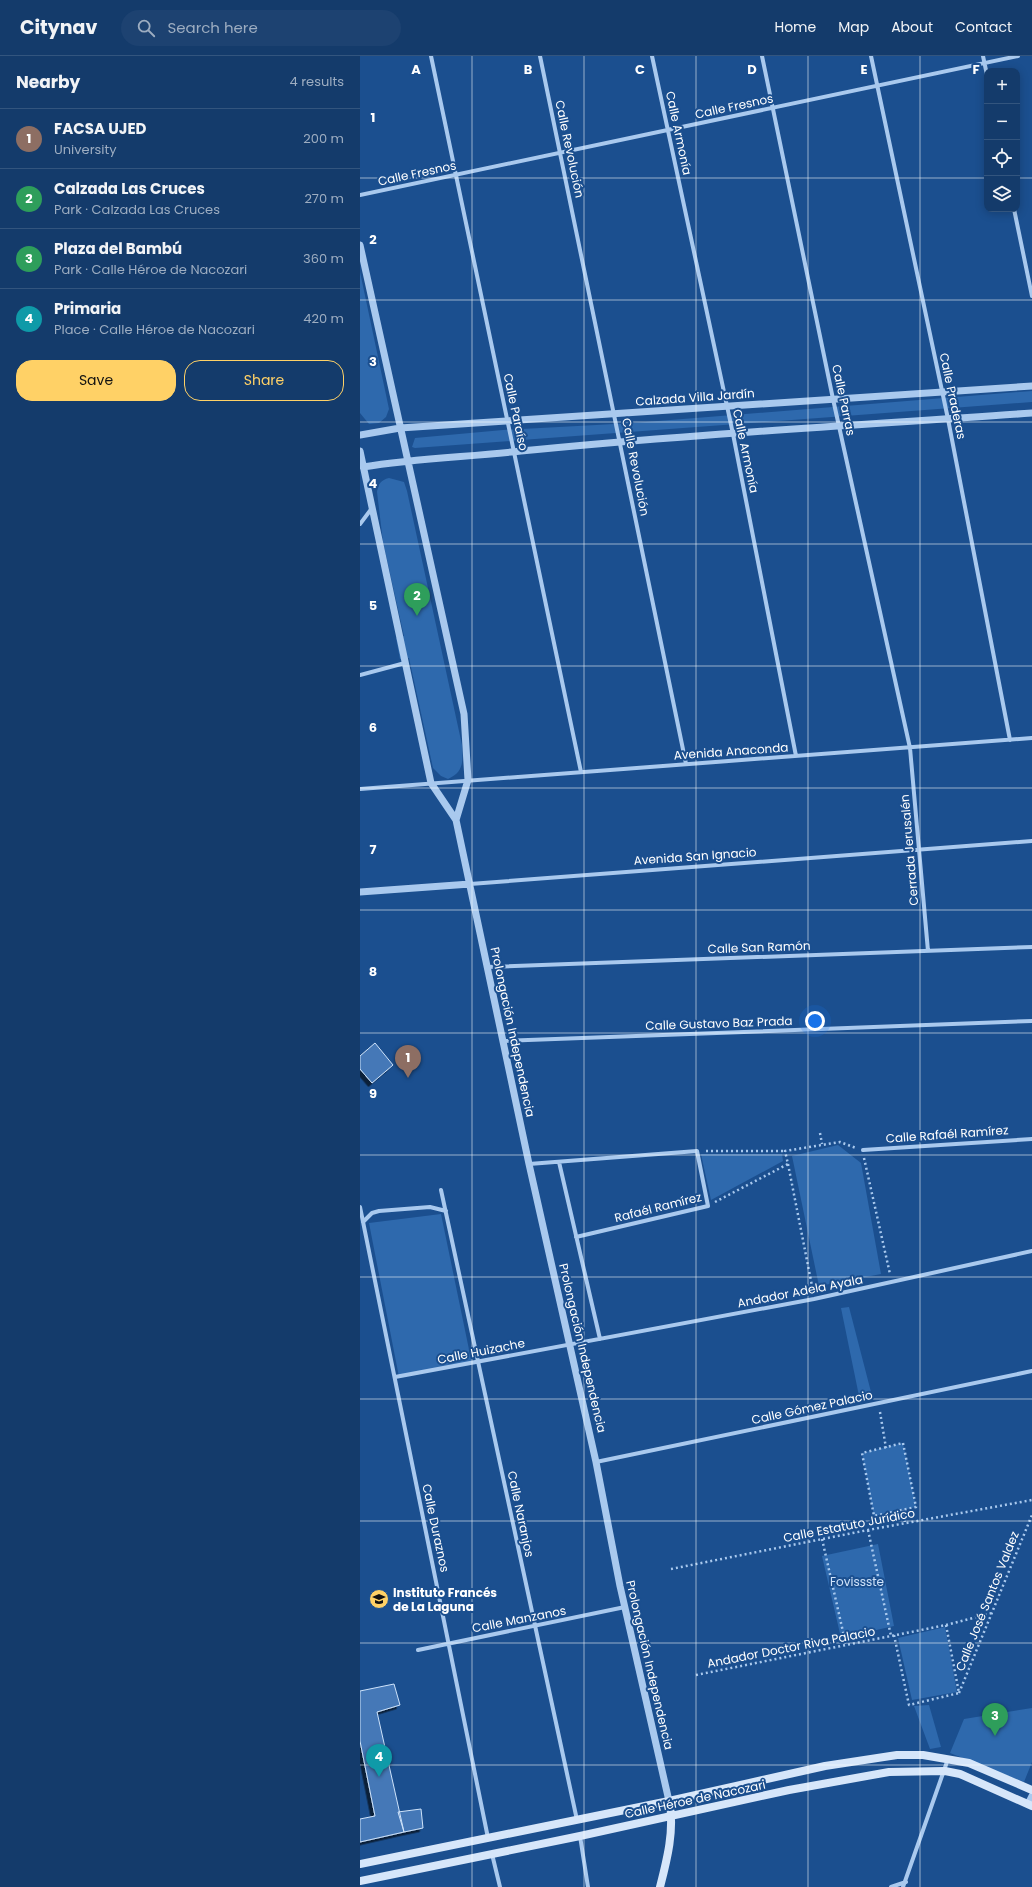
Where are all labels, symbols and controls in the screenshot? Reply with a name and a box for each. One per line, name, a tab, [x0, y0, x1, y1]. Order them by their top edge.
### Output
search box	[121, 10, 401, 46]
text: Citynav	[20, 14, 97, 41]
icon: search	[135, 17, 157, 39]
text: Search here	[167, 17, 258, 38]
text: Home	[774, 17, 816, 37]
text: Map	[838, 17, 869, 37]
text: About	[891, 17, 933, 37]
text: Contact	[955, 17, 1012, 37]
text: A	[411, 60, 421, 79]
text: B	[524, 60, 533, 79]
text: C	[635, 60, 645, 79]
text: D	[747, 60, 757, 79]
text: E	[860, 60, 868, 79]
text: F	[972, 60, 980, 79]
map controls	[984, 68, 1020, 212]
button: +	[984, 68, 1020, 104]
text: Nearby	[16, 70, 80, 94]
text: 4 results	[290, 72, 344, 91]
street label: Calle Fresnos	[693, 89, 775, 123]
street label: Calle Armonía	[662, 90, 696, 176]
street label: Calle Revolución	[551, 99, 589, 199]
button: −	[984, 104, 1020, 140]
text: 1	[371, 108, 375, 127]
text: FACSA UJED	[54, 118, 146, 139]
text: 1	[27, 129, 31, 148]
text: 200 m	[303, 129, 344, 148]
text: University	[54, 140, 117, 159]
button: locate	[984, 140, 1020, 176]
street label: Calle Fresnos	[376, 156, 458, 190]
button: layers	[984, 176, 1020, 212]
text: Calzada Las Cruces	[54, 178, 205, 199]
text: 2	[25, 189, 33, 208]
text: 270 m	[304, 189, 344, 208]
text: Park · Calzada Las Cruces	[54, 200, 220, 219]
text: 2	[369, 230, 377, 249]
text: Plaza del Bambú	[54, 238, 182, 259]
text: 3	[25, 249, 33, 268]
text: 360 m	[303, 249, 344, 268]
text: Park · Calle Héroe de Nacozari	[54, 260, 247, 279]
text: Primaria	[54, 298, 121, 319]
text: 4	[25, 309, 33, 328]
text: 420 m	[303, 309, 344, 328]
text: Place · Calle Héroe de Nacozari	[54, 320, 255, 339]
street label: Calle Praderas	[936, 351, 970, 441]
text: 3	[369, 352, 377, 371]
button: Save	[16, 360, 176, 401]
button: Share	[184, 360, 344, 401]
street label: Calle Parras	[828, 363, 860, 437]
street label: Calle Paraíso	[500, 372, 533, 452]
street label: Calzada Villa Jardín	[635, 384, 755, 410]
street label: Calle Armonía	[729, 408, 763, 494]
street label: Calle Revolución	[618, 417, 654, 517]
text: 4	[369, 474, 378, 493]
pin: 2	[404, 583, 430, 616]
text: 5	[369, 596, 377, 615]
text: 6	[369, 718, 377, 737]
street label: Avenida Anaconda	[673, 739, 789, 763]
street label: Cerrada Jerusalén	[896, 794, 922, 906]
text: 7	[370, 840, 377, 859]
street label: Avenida San Ignacio	[633, 843, 757, 869]
street label: Calle San Ramón	[707, 937, 811, 957]
street label: Prolongación Independencia	[487, 945, 539, 1119]
text: 8	[369, 962, 377, 981]
your location	[805, 1011, 825, 1031]
street label: Calle Gustavo Baz Prada	[645, 1012, 793, 1034]
pin: 1	[395, 1045, 421, 1078]
text: 9	[369, 1084, 377, 1103]
street label: Calle Rafaél Ramírez	[885, 1121, 1009, 1147]
street label: Rafaél Ramírez	[613, 1188, 703, 1226]
street label: Prolongación Independencia	[555, 1262, 611, 1434]
street label: Andador Adela Ayala	[736, 1271, 864, 1311]
street label: Calle Huizache	[436, 1334, 526, 1368]
street label: Calle Gómez Palacio	[750, 1386, 874, 1428]
street label: Calle Naranjos	[504, 1469, 538, 1559]
street label: Calle Duraznos	[418, 1482, 454, 1574]
street label: Calle Estatuto Jurídico	[782, 1504, 917, 1546]
street label: Calle José Santos Valdez	[951, 1529, 1023, 1673]
park label: Fovissste	[830, 1573, 884, 1590]
street label: Prolongación Independencia	[622, 1579, 678, 1751]
place label: Instituto Francés de La Laguna	[393, 1584, 497, 1615]
school or university icon: Instituto Francés de La Laguna	[368, 1588, 390, 1610]
street label: Calle Manzanos	[471, 1602, 567, 1636]
street label: Andador Doctor Riva Palacio	[705, 1622, 877, 1672]
pin: 3	[982, 1703, 1008, 1736]
pin: 4	[366, 1744, 392, 1777]
street label: Calle Héroe de Nacozari	[623, 1776, 767, 1822]

